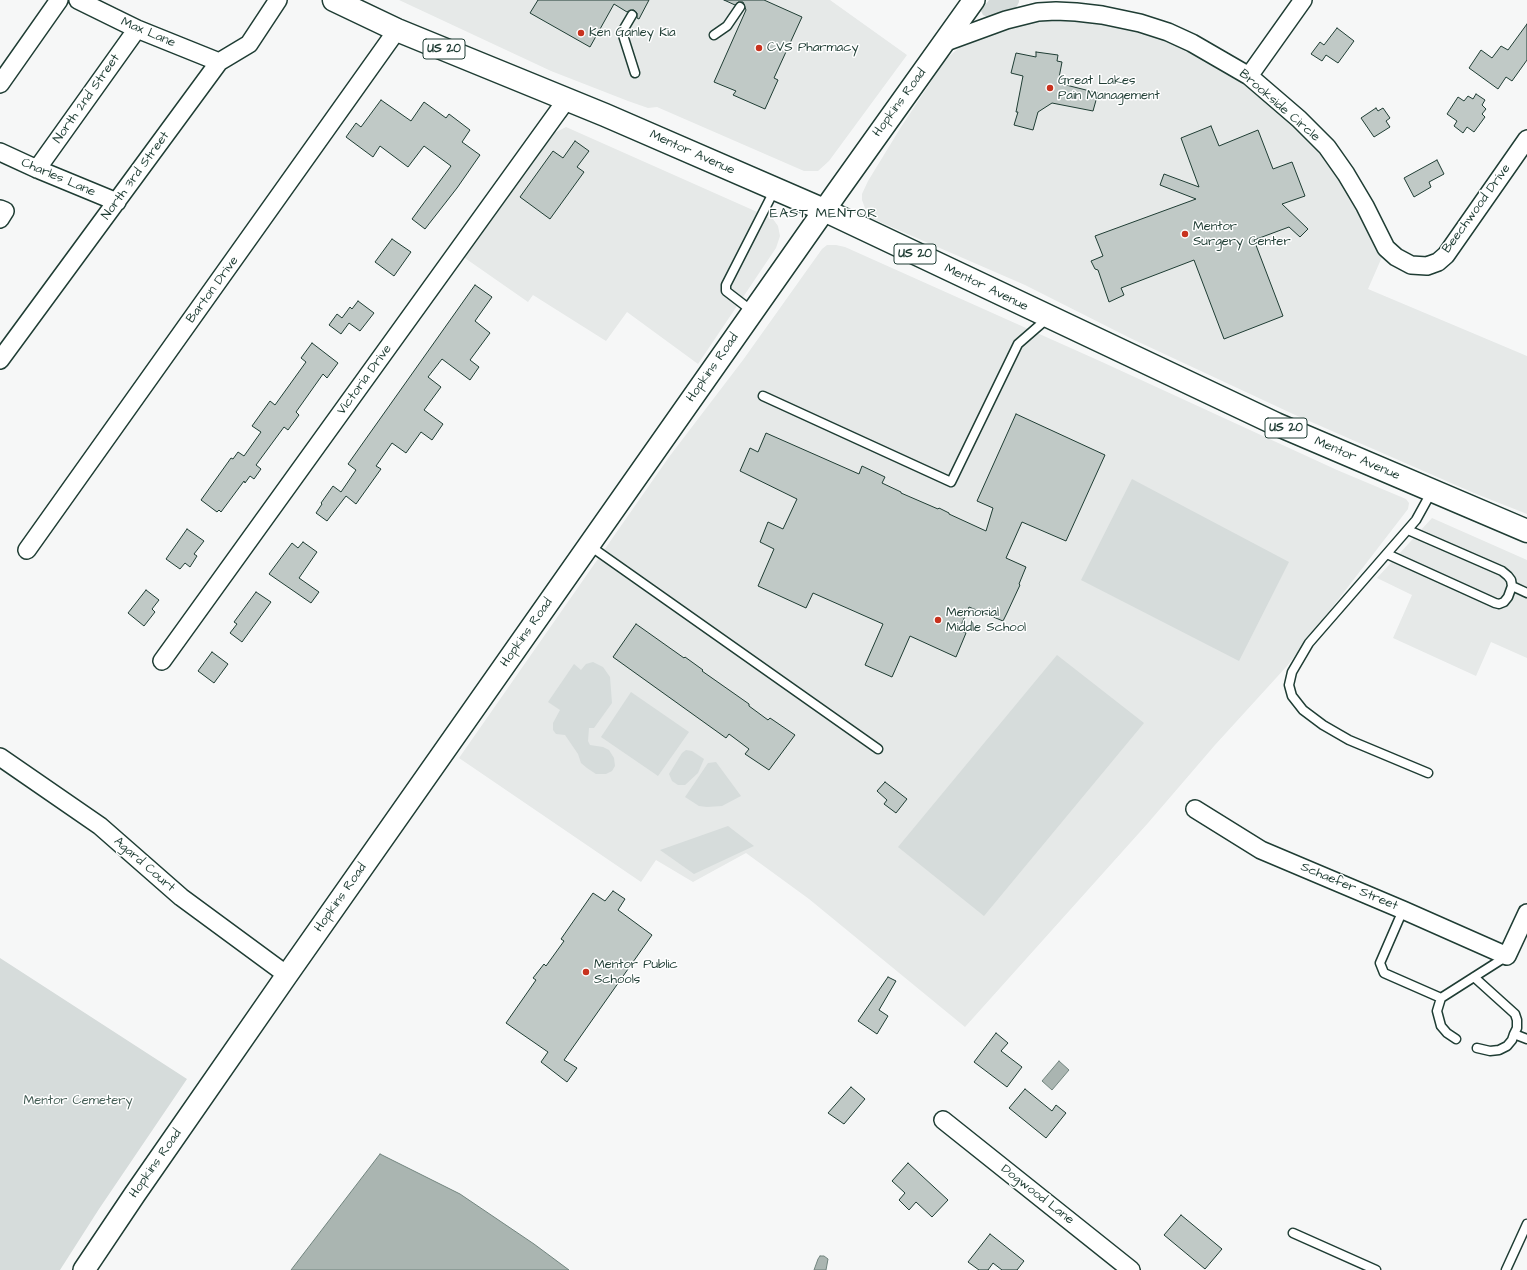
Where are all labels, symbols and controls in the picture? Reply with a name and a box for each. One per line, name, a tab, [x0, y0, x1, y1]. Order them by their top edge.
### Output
street label: Max Lane	[118, 15, 178, 51]
place label: Ken Ganley Kia	[589, 25, 676, 41]
marker: Ken Ganley Kia	[576, 28, 586, 38]
road number: US 20	[423, 39, 465, 59]
place label: CVS Pharmacy	[767, 40, 859, 56]
marker: CVS Pharmacy	[754, 43, 764, 53]
street label: North 2nd Street	[50, 51, 124, 147]
street label: Hopkins Road	[870, 66, 930, 140]
street label: Brookside Circle	[1235, 67, 1323, 145]
place label: Great Lakes Pain Management	[1058, 73, 1160, 104]
marker: Great Lakes Pain Management	[1045, 83, 1055, 93]
street label: Mentor Avenue	[647, 127, 737, 179]
street label: North 3rd Street	[99, 129, 173, 223]
street label: Charles Lane	[18, 155, 98, 201]
street label: Beechwood Drive	[1439, 161, 1515, 257]
district label: EAST MENTOR	[770, 206, 878, 222]
place label: Mentor Surgery Center	[1193, 219, 1291, 250]
marker: Mentor Surgery Center	[1180, 229, 1190, 239]
road number: US 20	[894, 244, 936, 264]
street label: Barton Drive	[184, 254, 242, 326]
street label: Mentor Avenue	[941, 261, 1031, 315]
street label: Hopkins Road	[684, 331, 742, 405]
street label: Victoria Drive	[334, 342, 396, 418]
road number: US 20	[1265, 418, 1307, 438]
street label: Mentor Avenue	[1312, 434, 1402, 484]
street label: Hopkins Road	[498, 596, 556, 670]
place label: Memorial Middle School	[946, 605, 1026, 636]
marker: Memorial Middle School	[933, 615, 943, 625]
street label: Agard Court	[110, 834, 178, 896]
street label: Schaefer Street	[1298, 860, 1400, 914]
street label: Hopkins Road	[312, 861, 370, 935]
place label: Mentor Public Schools	[594, 957, 678, 988]
marker: Mentor Public Schools	[581, 967, 591, 977]
park label: Mentor Cemetery	[23, 1093, 133, 1109]
street label: Hopkins Road	[127, 1127, 185, 1201]
street label: Dogwood Lane	[997, 1162, 1077, 1228]

